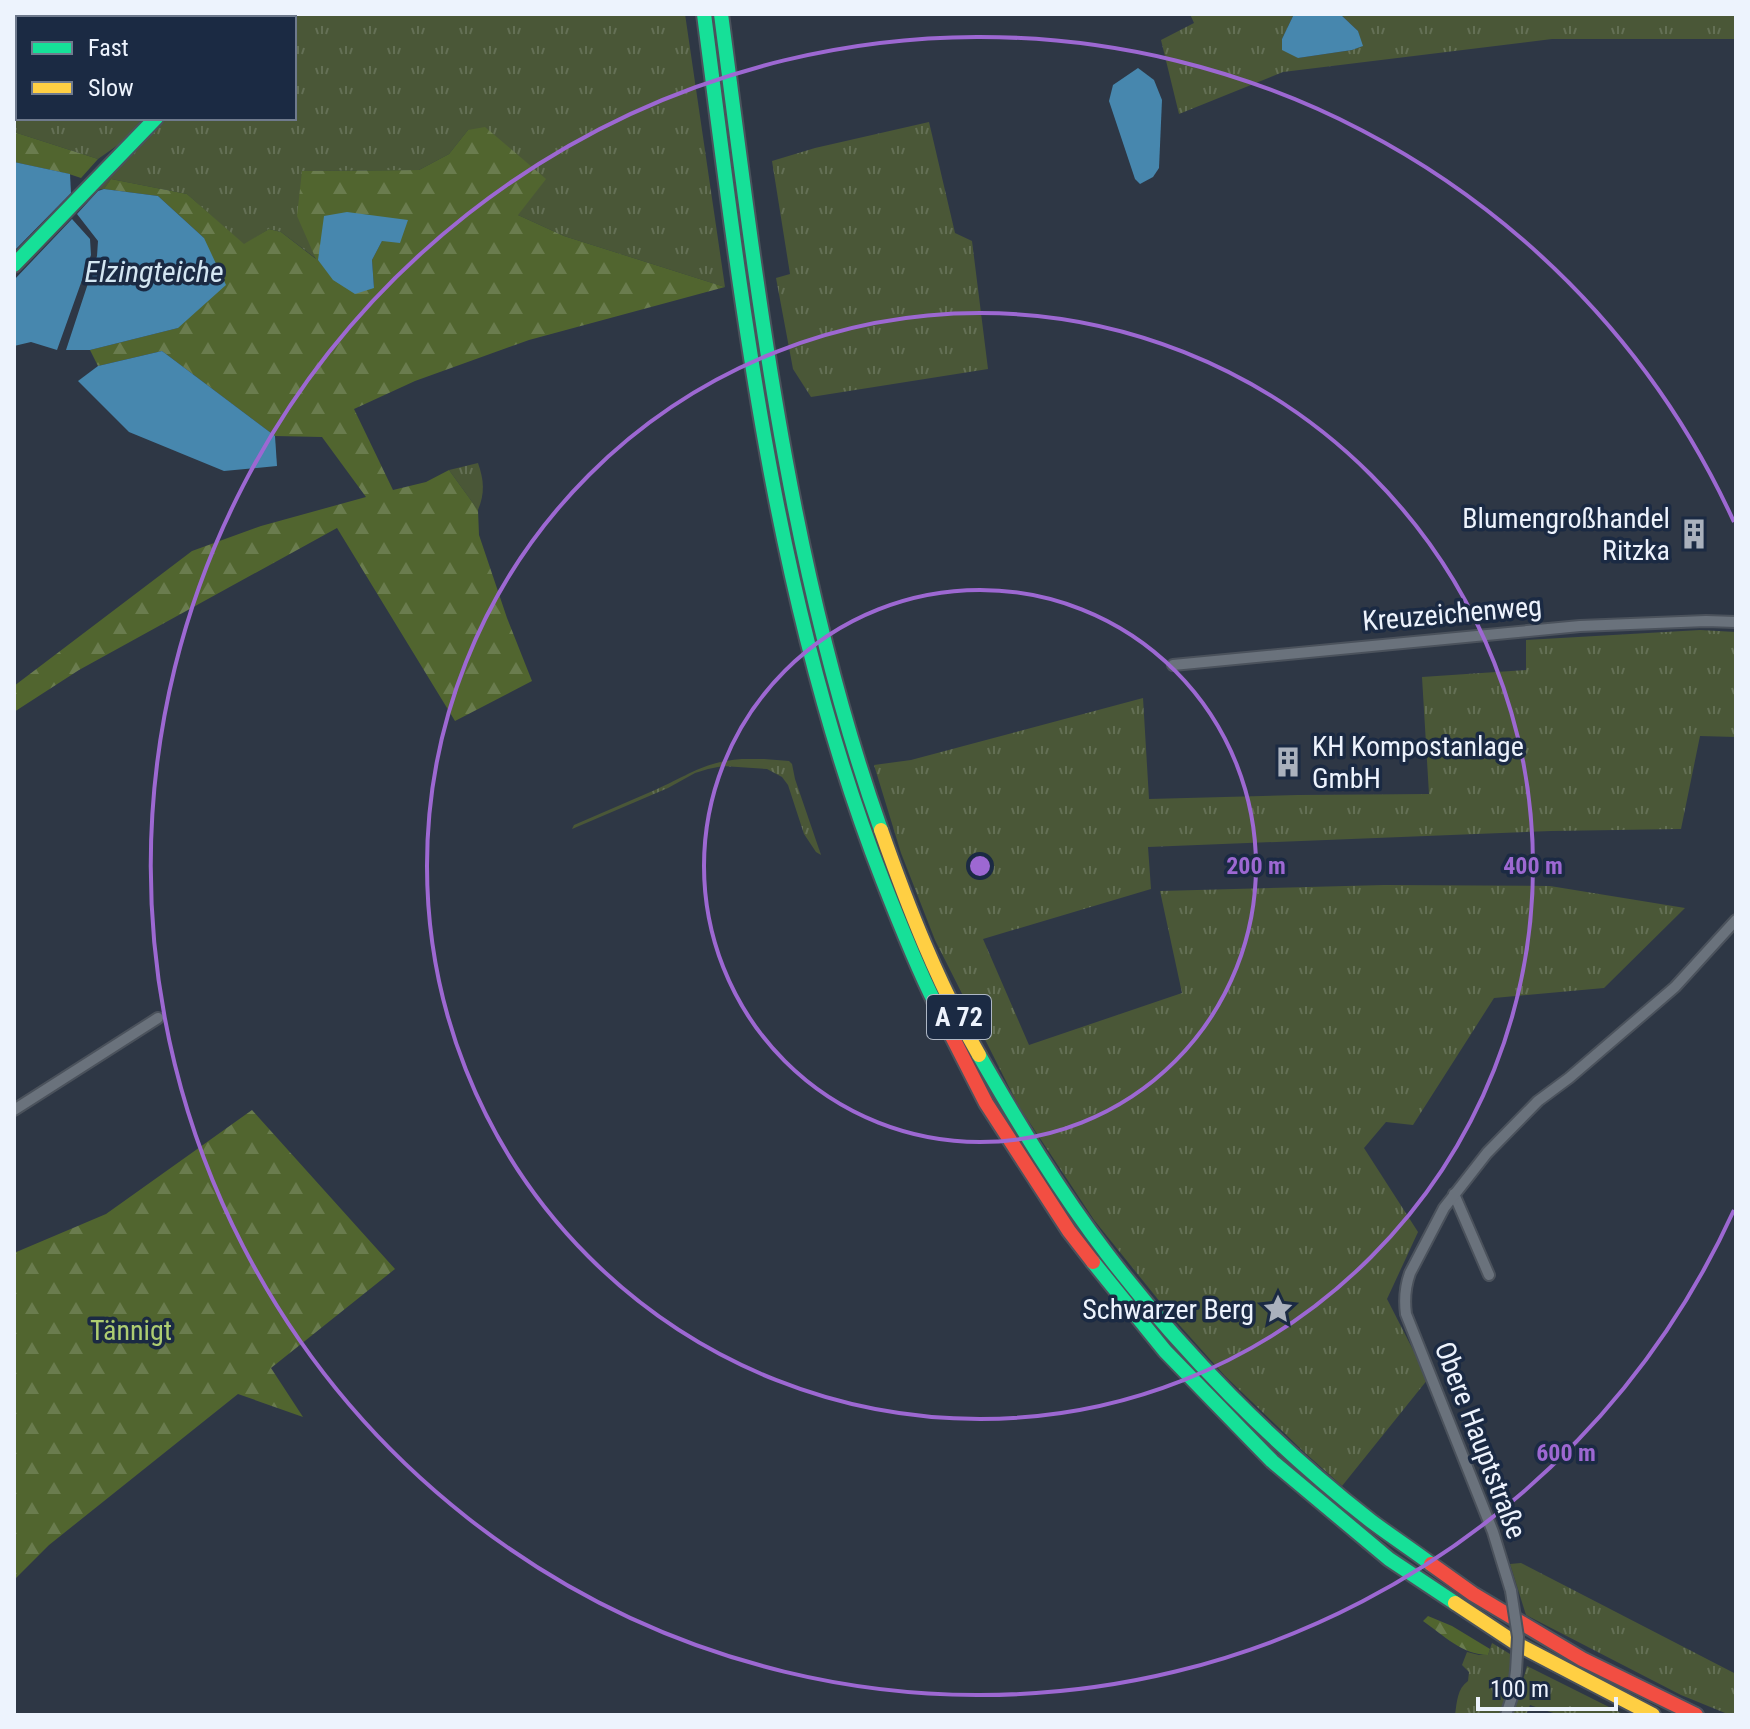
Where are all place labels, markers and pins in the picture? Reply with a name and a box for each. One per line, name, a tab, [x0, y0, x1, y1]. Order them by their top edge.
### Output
place label: Blumengroßhandel Ritzka	[1462, 502, 1670, 567]
building icon: Blumengroßhandel Ritzka	[1677, 517, 1711, 551]
place label: KH Kompostanlage GmbH	[1312, 730, 1524, 795]
building icon: KH Kompostanlage GmbH	[1271, 745, 1305, 779]
centre of rings	[966, 852, 994, 880]
place icon: Schwarzer Berg	[1261, 1292, 1295, 1326]
place label: Schwarzer Berg	[1082, 1293, 1254, 1326]

